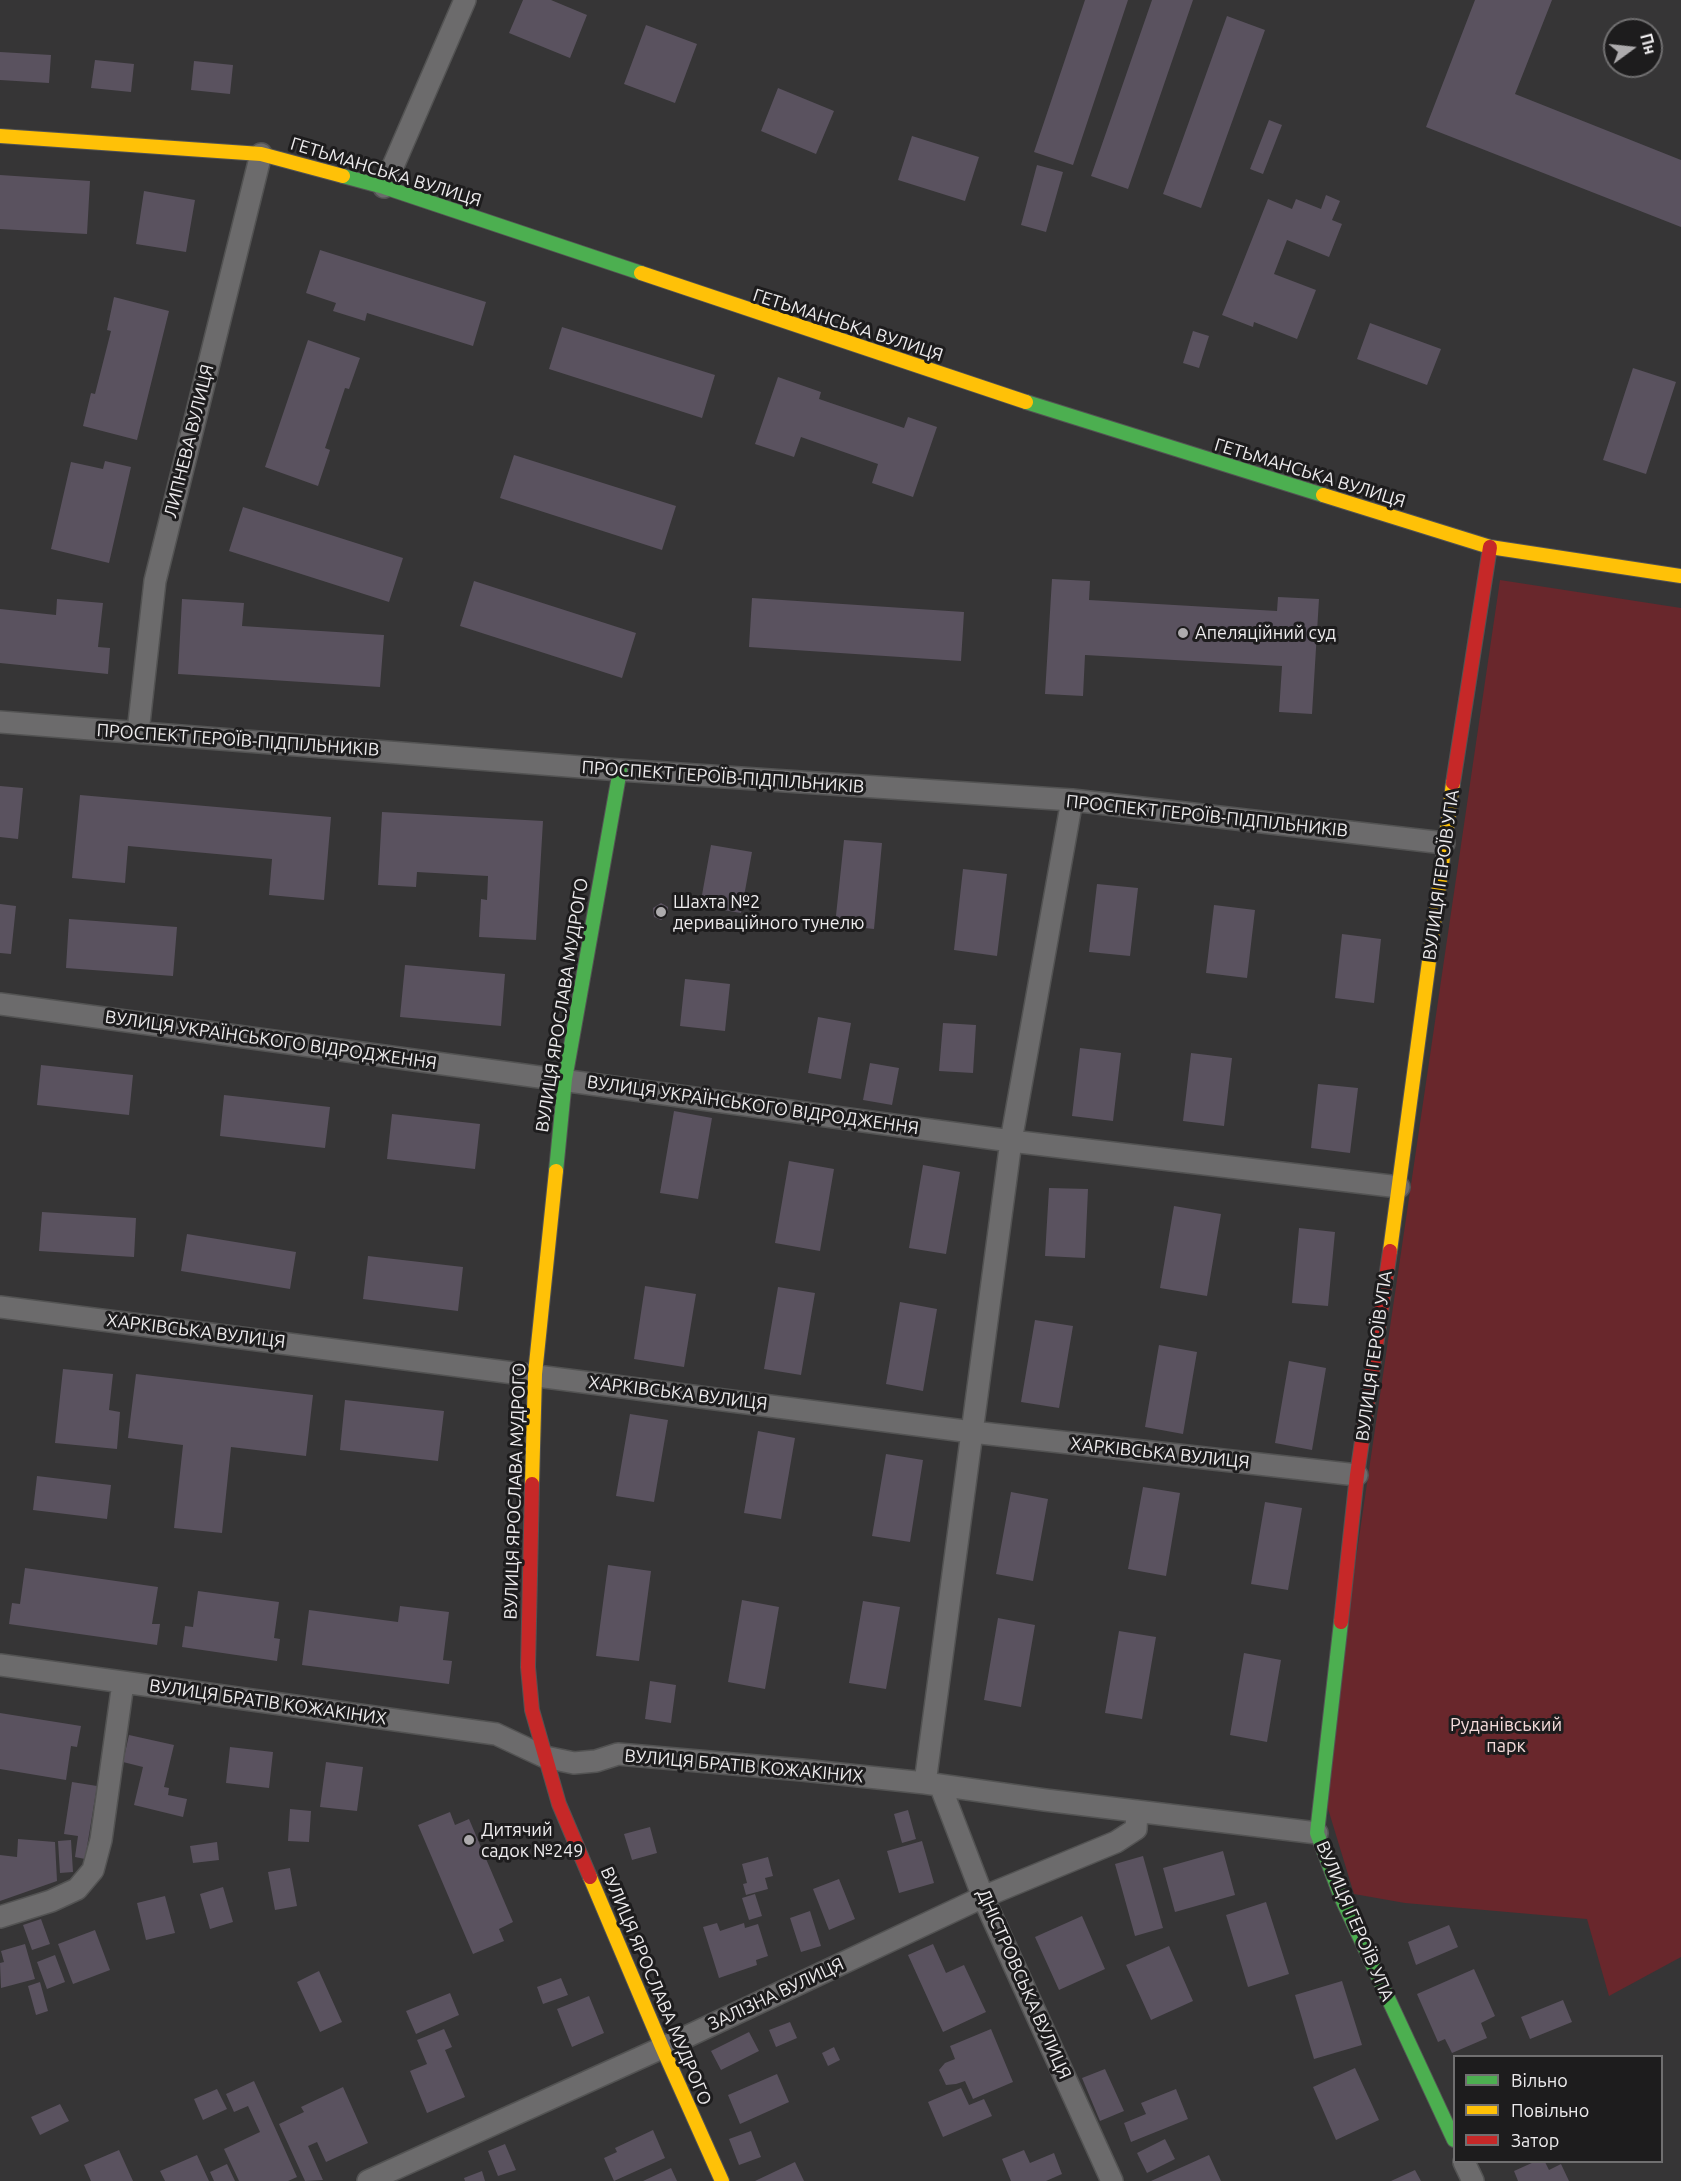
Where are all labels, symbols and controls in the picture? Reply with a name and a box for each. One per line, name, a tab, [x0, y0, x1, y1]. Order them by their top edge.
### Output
north arrow	[1603, 18, 1663, 78]
text: Пн	[1637, 31, 1660, 56]
street label: ГЕТЬМАНСЬКА ВУЛИЦЯ	[288, 133, 484, 211]
street label: ГЕТЬМАНСЬКА ВУЛИЦЯ	[750, 284, 946, 366]
street label: ЛИПНЕВА ВУЛИЦЯ	[159, 362, 219, 520]
street label: ГЕТЬМАНСЬКА ВУЛИЦЯ	[1212, 434, 1408, 512]
place label: Апеляційний суд	[1195, 622, 1336, 644]
marker: Апеляційний суд	[1176, 626, 1190, 640]
street label: ПРОСПЕКТ ГЕРОЇВ-ПІДПІЛЬНИКІВ	[96, 719, 380, 761]
street label: ПРОСПЕКТ ГЕРОЇВ-ПІДПІЛЬНИКІВ	[581, 756, 865, 798]
street label: ВУЛИЦЯ ГЕРОЇВ УПА	[1418, 788, 1464, 962]
street label: ПРОСПЕКТ ГЕРОЇВ-ПІДПІЛЬНИКІВ	[1065, 790, 1349, 842]
street label: ВУЛИЦЯ ЯРОСЛАВА МУДРОГО	[531, 876, 593, 1134]
place label: Шахта №2 дериваційного тунелю	[673, 891, 865, 934]
marker: Шахта №2 дериваційного тунелю	[654, 905, 668, 919]
street label: ВУЛИЦЯ УКРАЇНСЬКОГО ВІДРОДЖЕННЯ	[104, 1006, 438, 1074]
street label: ВУЛИЦЯ УКРАЇНСЬКОГО ВІДРОДЖЕННЯ	[586, 1071, 920, 1139]
street label: ВУЛИЦЯ ГЕРОЇВ УПА	[1351, 1269, 1397, 1443]
street label: ХАРКІВСЬКА ВУЛИЦЯ	[105, 1309, 287, 1353]
street label: ВУЛИЦЯ ЯРОСЛАВА МУДРОГО	[500, 1362, 530, 1620]
street label: ХАРКІВСЬКА ВУЛИЦЯ	[587, 1371, 769, 1415]
street label: ХАРКІВСЬКА ВУЛИЦЯ	[1069, 1433, 1251, 1473]
street label: ВУЛИЦЯ БРАТІВ КОЖАКІНИХ	[148, 1675, 388, 1729]
park label: Руданівський парк	[1450, 1714, 1562, 1756]
street label: ВУЛИЦЯ БРАТІВ КОЖАКІНИХ	[624, 1745, 864, 1787]
place label: Дитячий садок №249	[481, 1819, 583, 1862]
marker: Дитячий садок №249	[462, 1833, 476, 1847]
street label: ВУЛИЦЯ ГЕРОЇВ УПА	[1311, 1838, 1399, 2004]
street label: ВУЛИЦЯ ЯРОСЛАВА МУДРОГО	[596, 1863, 716, 2109]
street label: ДНІСТРОВСЬКА ВУЛИЦЯ	[972, 1886, 1076, 2082]
street label: ЗАЛІЗНА ВУЛИЦЯ	[705, 1953, 847, 2035]
legend	[1453, 2055, 1663, 2163]
text: Вільно	[1511, 2070, 1568, 2090]
text: Повільно	[1511, 2100, 1589, 2120]
text: Затор	[1511, 2130, 1559, 2150]

